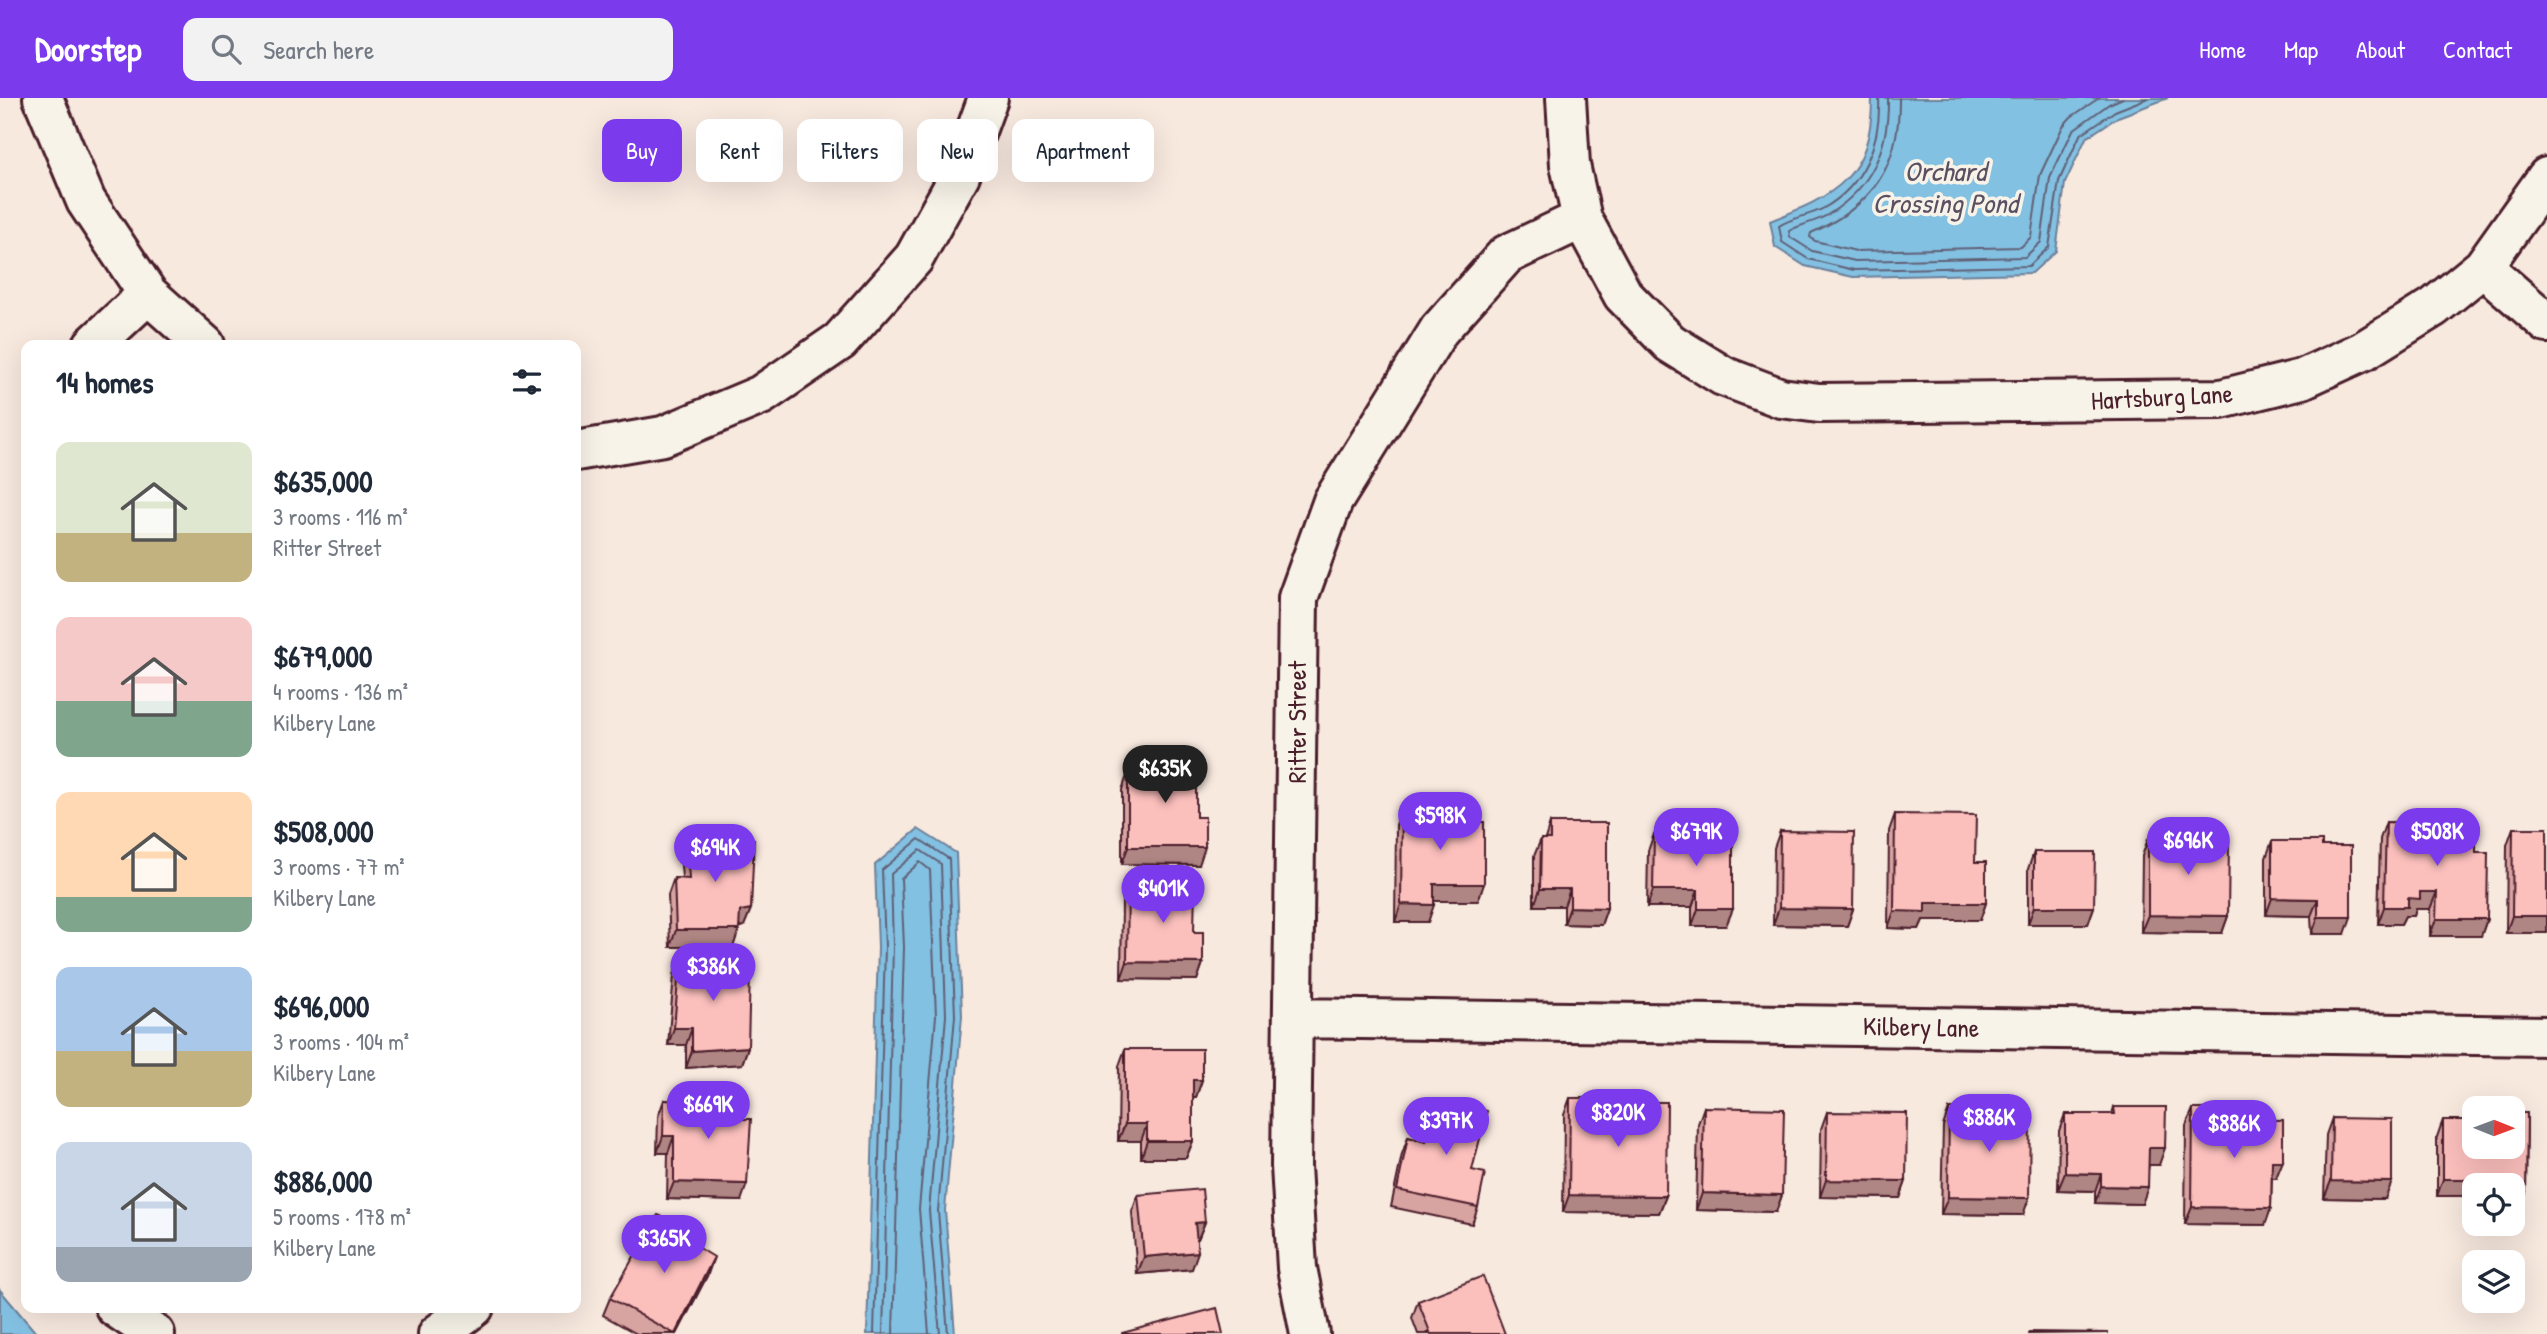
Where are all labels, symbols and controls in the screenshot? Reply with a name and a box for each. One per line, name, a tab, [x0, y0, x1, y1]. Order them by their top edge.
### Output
search box	[183, 18, 673, 81]
text: Doorstep	[35, 27, 141, 71]
icon: search	[207, 30, 245, 68]
text: Search here	[263, 32, 374, 67]
text: Home	[2199, 33, 2246, 65]
text: Map	[2284, 33, 2318, 65]
text: About	[2356, 33, 2405, 65]
text: Contact	[2443, 33, 2512, 65]
chip: Buy	[602, 119, 682, 182]
chip: Rent	[696, 119, 783, 182]
chip: Filters	[797, 119, 903, 182]
chip: New	[917, 119, 998, 182]
chip: Apartment	[1012, 119, 1154, 182]
water label: Orchard Crossing Pond	[1872, 152, 2022, 222]
text: 14 homes	[56, 362, 154, 402]
icon: filters	[508, 363, 546, 401]
street label: Hartsburg Lane	[2090, 375, 2234, 418]
text: $635,000	[273, 461, 373, 501]
icon: home	[112, 470, 196, 554]
text: 3 rooms · 116 m²	[273, 501, 408, 532]
text: Ritter Street	[273, 532, 381, 563]
text: $679,000	[273, 636, 372, 676]
icon: home	[112, 645, 196, 729]
street label: Ritter Street	[1279, 660, 1314, 783]
text: 4 rooms · 136 m²	[273, 676, 408, 707]
text: Kilbery Lane	[273, 707, 376, 738]
pin: $635K	[1116, 746, 1214, 805]
text: $635K	[1139, 752, 1191, 783]
pin: $598K	[1391, 792, 1489, 852]
text: $598K	[1414, 799, 1466, 830]
pin: $679K	[1647, 808, 1745, 868]
pin: $508K	[2388, 808, 2486, 868]
text: $508,000	[273, 811, 374, 851]
text: $679K	[1670, 815, 1722, 846]
text: $508K	[2410, 815, 2464, 846]
pin: $696K	[2139, 818, 2237, 877]
icon: home	[112, 820, 196, 904]
pin: $694K	[666, 824, 764, 884]
text: $696K	[2163, 824, 2213, 855]
text: $694K	[690, 831, 740, 862]
text: 3 rooms · 77 m²	[273, 851, 405, 882]
pin: $401K	[1114, 866, 1212, 925]
text: $401K	[1138, 872, 1188, 903]
text: Kilbery Lane	[273, 882, 376, 913]
pin: $386K	[664, 944, 762, 1003]
text: $386K	[686, 950, 740, 981]
text: $696,000	[273, 986, 370, 1026]
icon: home	[112, 995, 196, 1079]
street label: Kilbery Lane	[1863, 1008, 1979, 1045]
text: 3 rooms · 104 m²	[273, 1026, 409, 1057]
text: Kilbery Lane	[273, 1057, 376, 1088]
pin: $669K	[659, 1082, 757, 1141]
text: $669K	[683, 1088, 733, 1119]
pin: $820K	[1569, 1090, 1667, 1149]
pin: $886K	[1940, 1094, 2038, 1154]
text: $820K	[1591, 1096, 1645, 1127]
north arrow	[2462, 1096, 2525, 1158]
map controls	[2462, 1096, 2525, 1313]
pin: $397K	[1397, 1098, 1495, 1157]
pin: $886K	[2185, 1100, 2283, 1160]
text: $886K	[1963, 1101, 2015, 1132]
text: $397K	[1419, 1104, 1473, 1135]
text: $886K	[2208, 1107, 2260, 1138]
text: $886,000	[273, 1161, 373, 1201]
icon: home	[112, 1170, 196, 1254]
button: locate	[2462, 1173, 2525, 1236]
text: 5 rooms · 178 m²	[273, 1201, 411, 1232]
pin: $365K	[615, 1216, 713, 1275]
text: $365K	[638, 1222, 690, 1253]
text: Kilbery Lane	[273, 1232, 376, 1263]
button: layers	[2462, 1250, 2525, 1313]

